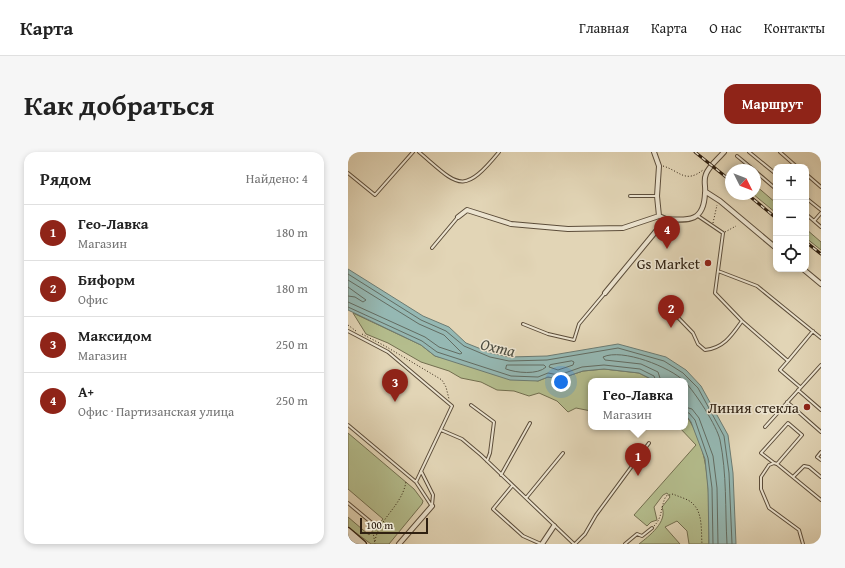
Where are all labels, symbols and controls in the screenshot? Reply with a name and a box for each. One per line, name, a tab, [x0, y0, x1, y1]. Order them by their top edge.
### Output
text: Карта	[20, 14, 73, 42]
text: Главная	[579, 18, 629, 38]
text: Карта	[651, 18, 687, 38]
text: О нас	[709, 18, 742, 38]
text: Контакты	[764, 18, 825, 38]
text: Как добраться	[24, 84, 214, 125]
button: Маршрут	[724, 84, 821, 124]
north arrow	[725, 164, 761, 200]
map controls	[773, 164, 809, 272]
button: +	[773, 164, 809, 200]
text: Рядом	[40, 166, 91, 191]
text: Найдено: 4	[246, 169, 308, 188]
button: −	[773, 200, 809, 236]
text: Гео-Лавка	[78, 213, 148, 234]
pin: 4	[654, 216, 680, 249]
text: 1	[50, 223, 56, 242]
text: 180 m	[276, 223, 308, 242]
text: Магазин	[78, 234, 127, 253]
button: locate	[773, 236, 809, 272]
place label: Gs Market	[637, 253, 701, 274]
marker: Gs Market	[703, 258, 713, 268]
text: Биформ	[78, 269, 135, 290]
text: 2	[50, 279, 56, 298]
text: 180 m	[276, 279, 308, 298]
text: Офис	[78, 290, 108, 309]
pin: 2	[658, 295, 684, 328]
text: Максидом	[78, 325, 152, 346]
water label: Охта	[478, 331, 518, 363]
text: 3	[50, 335, 56, 354]
text: 250 m	[276, 335, 308, 354]
text: Магазин	[78, 346, 127, 365]
pin: 3	[382, 369, 408, 402]
your location	[551, 372, 571, 392]
popup	[588, 378, 688, 430]
text: А+	[78, 381, 94, 402]
text: Гео-Лавка	[603, 384, 673, 405]
text: 4	[50, 391, 56, 410]
text: 250 m	[276, 391, 308, 410]
place label: Линия стекла	[708, 397, 800, 418]
text: Офис · Партизанская улица	[78, 402, 234, 421]
marker: Линия стекла	[802, 402, 812, 412]
text: Магазин	[603, 405, 652, 424]
pin: 1	[625, 443, 651, 476]
scale bar	[360, 516, 428, 535]
text: 100 m	[366, 517, 393, 533]

